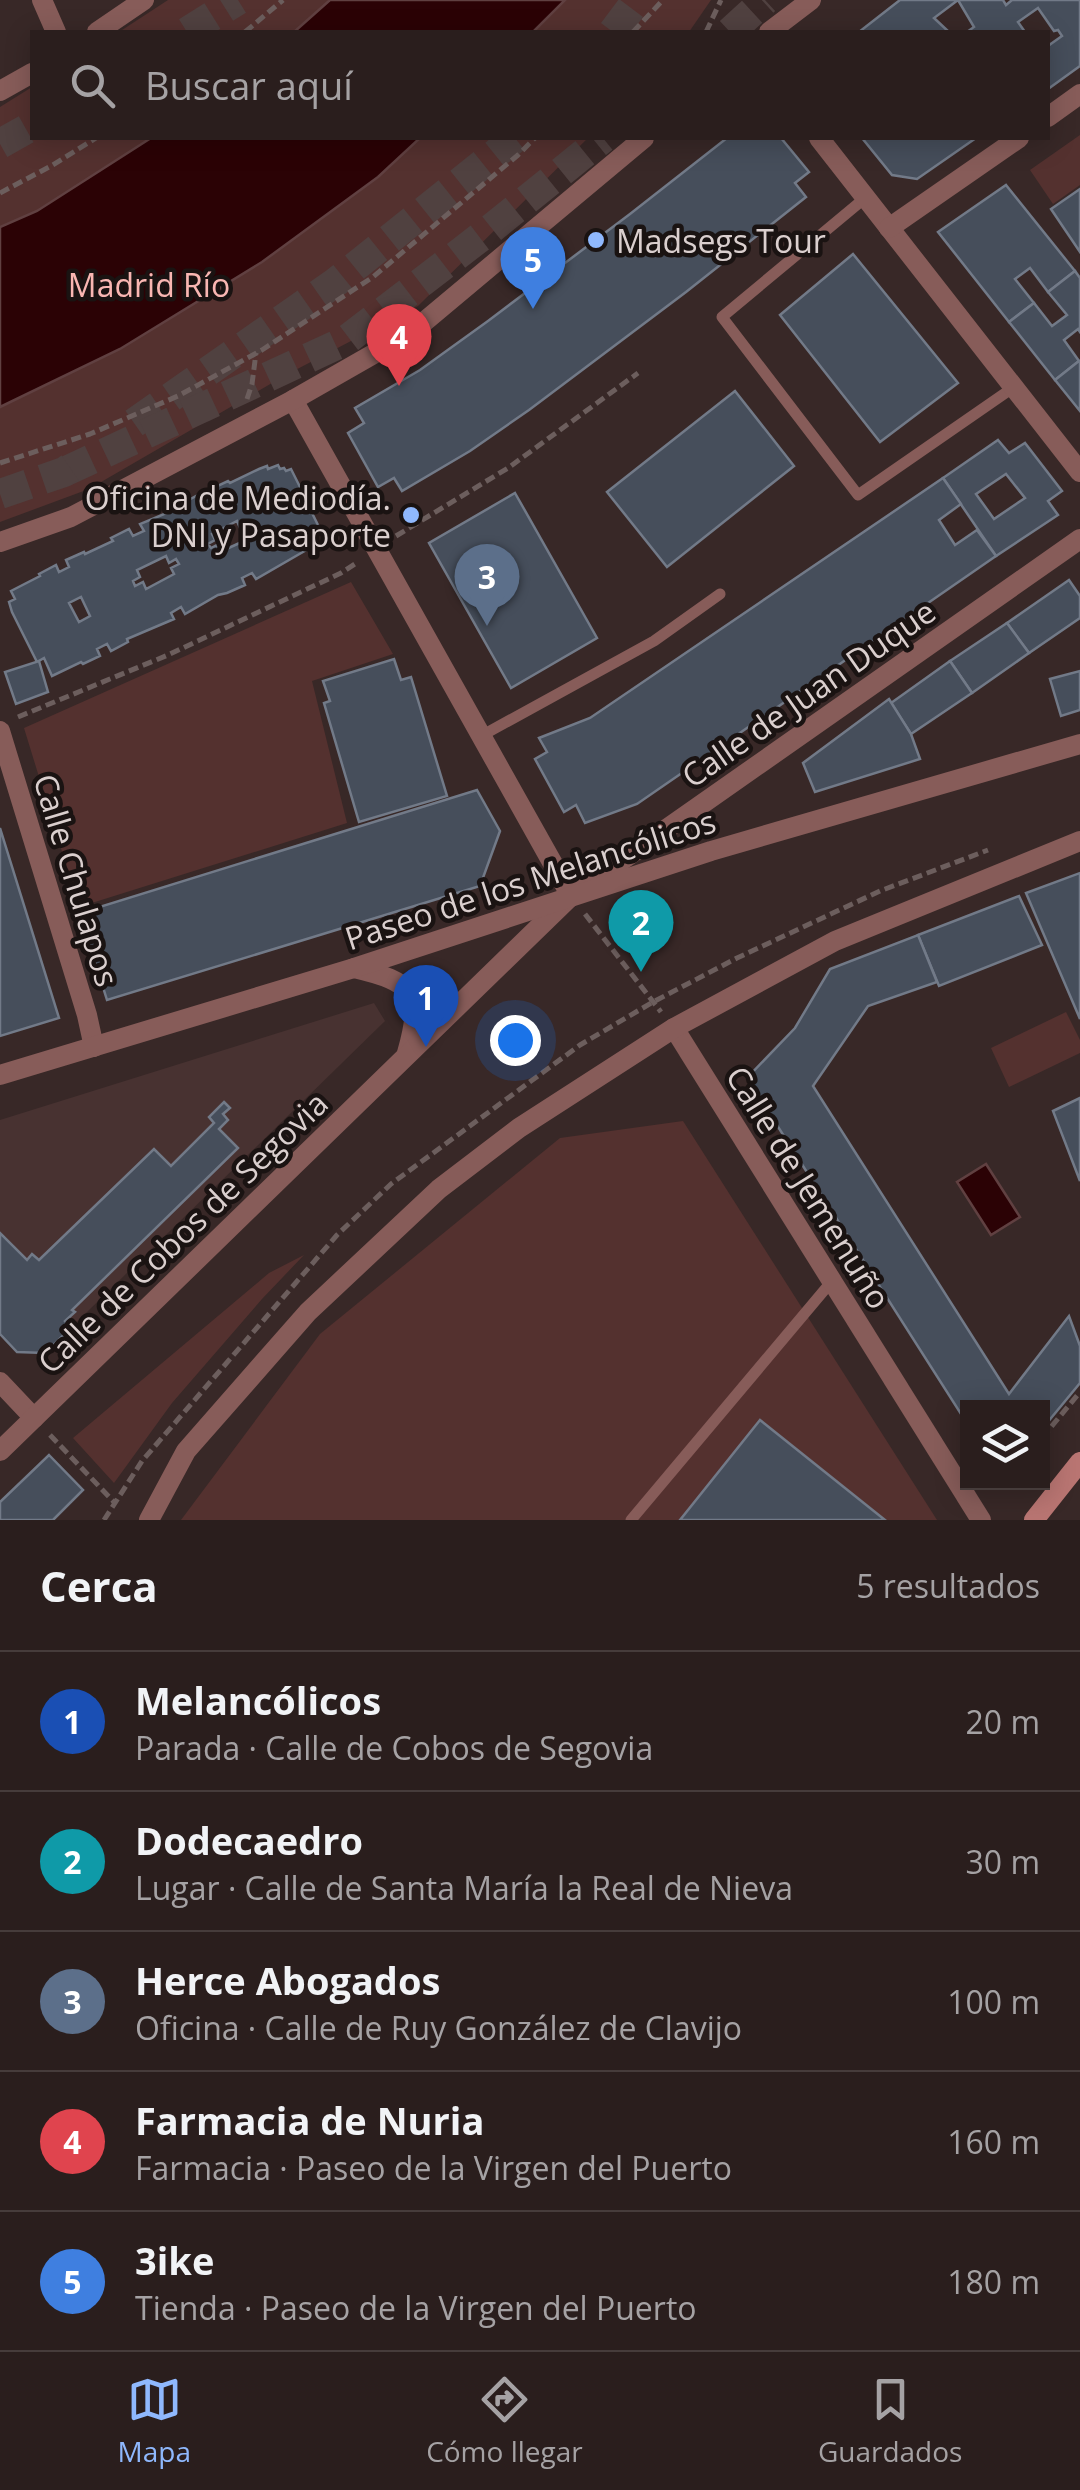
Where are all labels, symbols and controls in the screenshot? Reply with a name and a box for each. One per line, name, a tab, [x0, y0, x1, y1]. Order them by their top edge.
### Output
search box	[30, 30, 1050, 140]
icon: search	[65, 58, 120, 113]
text: Buscar aquí	[145, 59, 353, 111]
place label: Madsegs Tour	[616, 219, 826, 262]
pin: 5	[500, 226, 566, 309]
marker: Madsegs Tour	[585, 229, 607, 251]
park label: Madrid Río	[68, 263, 230, 306]
pin: 4	[366, 304, 432, 386]
place label: Oficina de Mediodía. DNI y Pasaporte	[85, 476, 391, 556]
marker: Oficina de Mediodía. DNI y Pasaporte	[400, 504, 422, 526]
pin: 3	[454, 544, 520, 626]
street label: Calle de Juan Duque	[673, 589, 943, 797]
street label: Calle Chulapos	[24, 769, 130, 991]
street label: Paseo de los Melancólicos	[339, 799, 721, 959]
pin: 2	[608, 890, 674, 972]
pin: 1	[394, 964, 458, 1047]
your location	[490, 1015, 541, 1066]
street label: Calle de Jemenuño	[717, 1058, 901, 1316]
street label: Calle de Cobos de Segovia	[28, 1082, 336, 1382]
map controls	[960, 1400, 1050, 1490]
button: layers	[960, 1400, 1050, 1490]
text: Cerca	[40, 1557, 158, 1614]
text: 5 resultados	[856, 1564, 1040, 1607]
text: Melancólicos	[135, 1674, 381, 1726]
text: 1	[63, 1700, 82, 1743]
text: 20 m	[965, 1700, 1040, 1743]
text: Parada · Calle de Cobos de Segovia	[135, 1726, 653, 1769]
text: Dodecaedro	[135, 1814, 363, 1866]
text: 2	[63, 1840, 82, 1883]
text: 30 m	[965, 1840, 1040, 1883]
text: Lugar · Calle de Santa María la Real de Nieva	[135, 1866, 793, 1909]
text: Herce Abogados	[135, 1954, 440, 2006]
text: 3	[63, 1980, 82, 2023]
text: 100 m	[947, 1980, 1040, 2023]
text: Oficina · Calle de Ruy González de Clavijo	[135, 2006, 742, 2049]
text: Farmacia de Nuria	[135, 2094, 484, 2146]
text: 4	[63, 2120, 82, 2163]
text: 160 m	[947, 2120, 1040, 2163]
text: Farmacia · Paseo de la Virgen del Puerto	[135, 2146, 732, 2189]
text: 3ike	[135, 2234, 214, 2286]
text: 5	[63, 2260, 82, 2303]
text: 180 m	[947, 2260, 1040, 2303]
text: Tienda · Paseo de la Virgen del Puerto	[135, 2286, 697, 2329]
tab: Mapa	[118, 2372, 191, 2470]
tab: Cómo llegar	[426, 2372, 583, 2470]
tab: Guardados	[818, 2372, 962, 2470]

